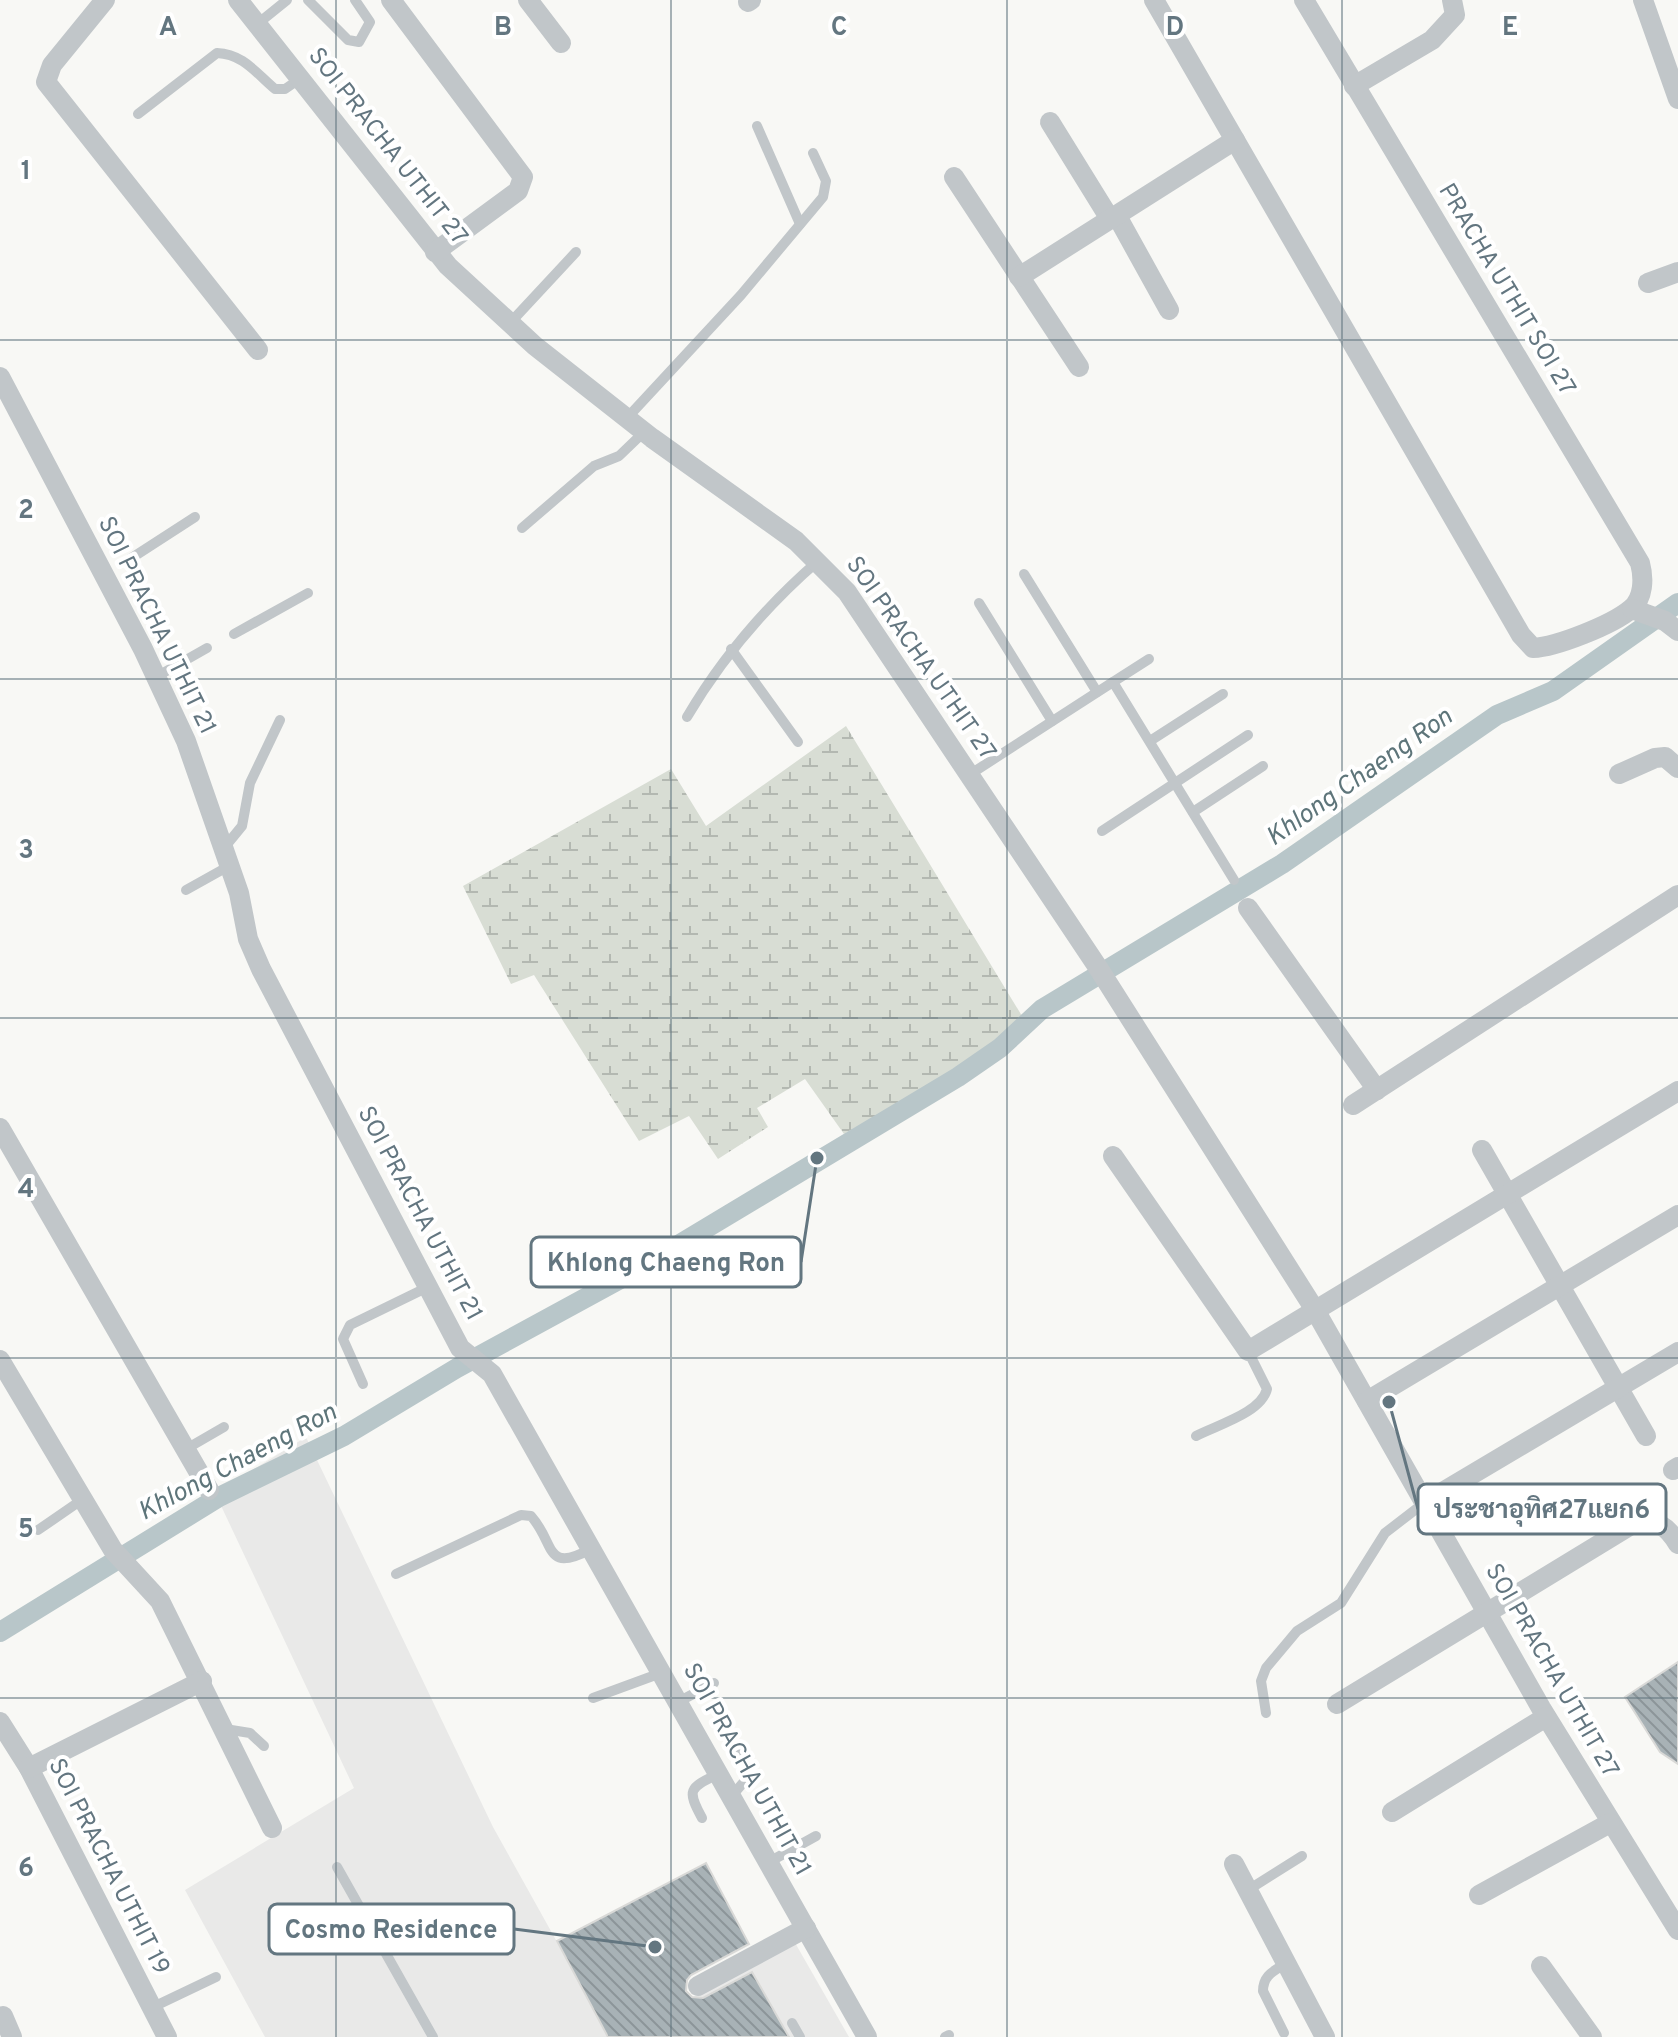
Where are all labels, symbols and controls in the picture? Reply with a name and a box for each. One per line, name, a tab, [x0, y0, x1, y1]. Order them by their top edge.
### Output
text: A	[159, 12, 177, 45]
text: B	[494, 12, 512, 45]
text: C	[831, 12, 847, 45]
text: D	[1166, 12, 1184, 45]
text: E	[1502, 12, 1518, 45]
street label: SOI PRACHA UTHIT 27	[301, 42, 473, 252]
text: 1	[21, 156, 31, 189]
street label: PRACHA UTHIT SOI 27	[1431, 179, 1581, 401]
text: 2	[18, 495, 34, 528]
street label: SOI PRACHA UTHIT 21	[90, 512, 222, 740]
street label: SOI PRACHA UTHIT 27	[838, 551, 1002, 767]
water label: Khlong Chaeng Ron	[1260, 701, 1460, 855]
text: 3	[18, 835, 34, 868]
street label: SOI PRACHA UTHIT 21	[350, 1102, 488, 1326]
text: 4	[18, 1174, 34, 1207]
callout: Khlong Chaeng Ron	[531, 1237, 801, 1287]
text: Khlong Chaeng Ron	[547, 1248, 785, 1281]
water label: Khlong Chaeng Ron	[133, 1397, 343, 1529]
callout: ประชาอุทิศ27แยก6	[1418, 1484, 1666, 1534]
text: ประชาอุทิศ27แยก6	[1434, 1495, 1650, 1528]
text: 5	[18, 1514, 34, 1547]
street label: SOI PRACHA UTHIT 27	[1478, 1559, 1624, 1783]
street label: SOI PRACHA UTHIT 21	[675, 1658, 817, 1882]
street label: SOI PRACHA UTHIT 19	[41, 1754, 175, 1980]
text: 6	[18, 1853, 34, 1886]
callout: Cosmo Residence	[269, 1904, 514, 1954]
text: Cosmo Residence	[284, 1915, 498, 1948]

